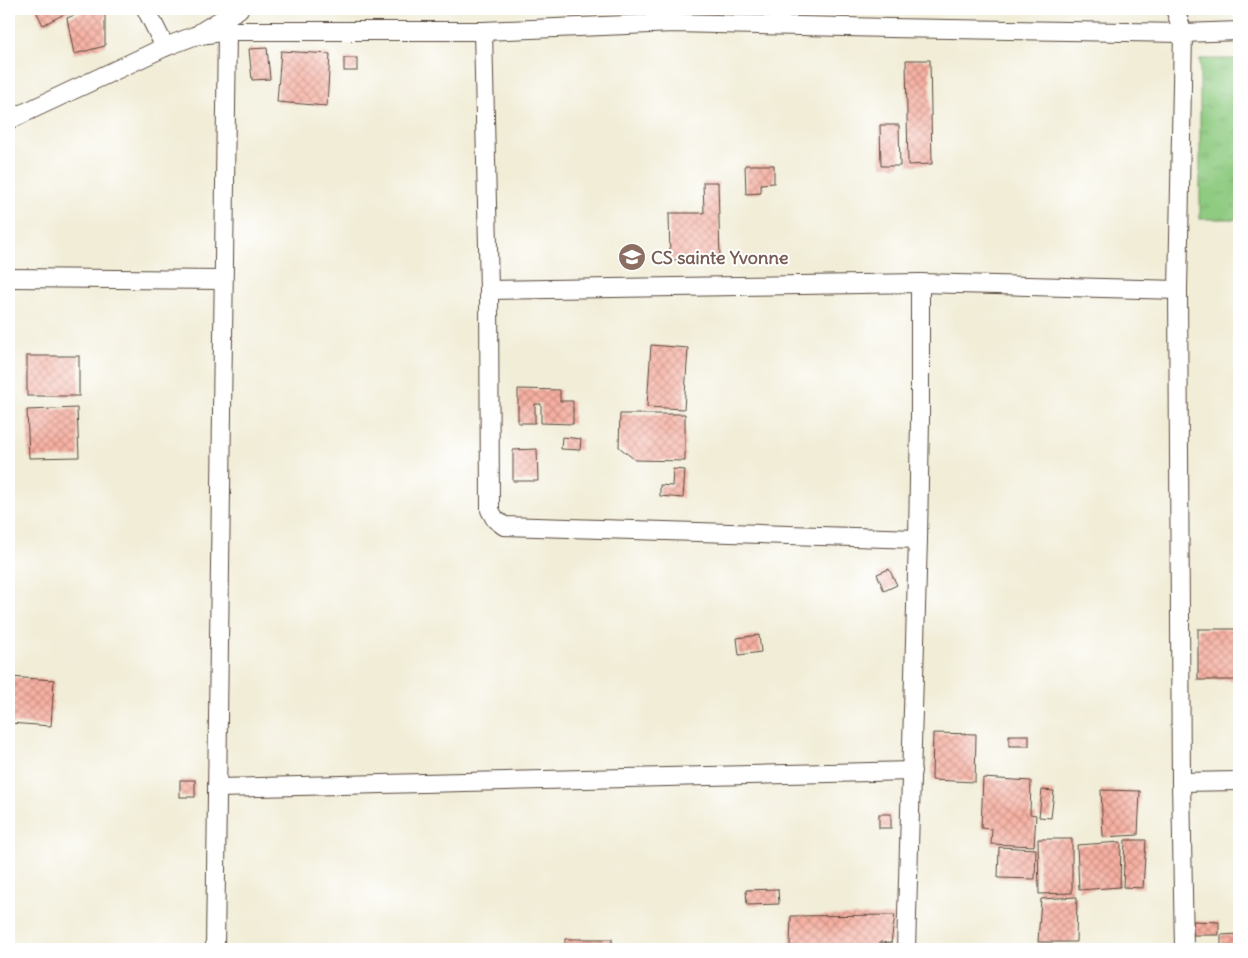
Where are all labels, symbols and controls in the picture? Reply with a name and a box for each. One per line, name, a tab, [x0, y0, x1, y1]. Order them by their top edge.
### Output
school or university icon: CS sainte Yvonne	[617, 242, 647, 272]
place label: CS sainte Yvonne	[651, 246, 789, 269]

